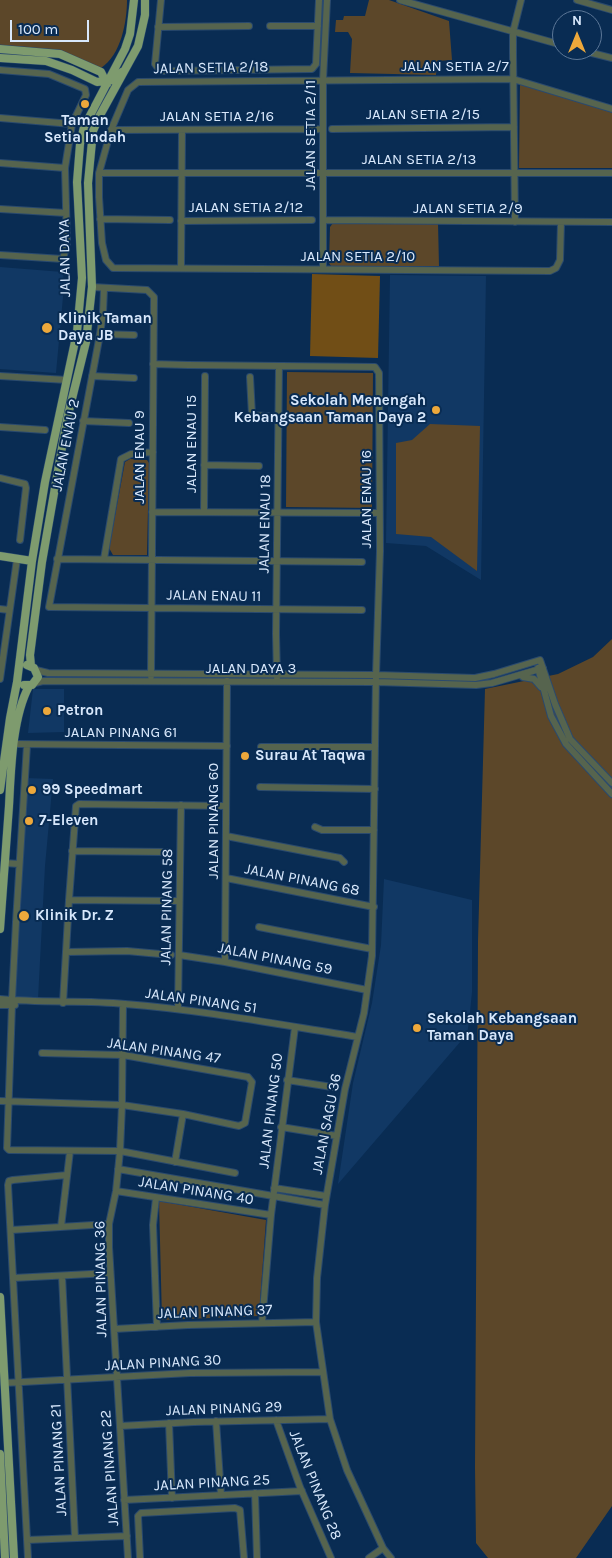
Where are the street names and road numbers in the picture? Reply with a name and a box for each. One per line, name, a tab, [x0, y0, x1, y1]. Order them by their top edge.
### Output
street label: JALAN SETIA 2/18	[153, 58, 269, 78]
street label: JALAN SETIA 2/7	[401, 58, 509, 76]
street label: JALAN SETIA 2/11	[302, 80, 320, 190]
street label: JALAN SETIA 2/15	[366, 106, 480, 124]
street label: JALAN SETIA 2/16	[160, 108, 274, 126]
street label: JALAN SETIA 2/13	[362, 151, 476, 169]
street label: JALAN SETIA 2/12	[189, 199, 303, 217]
street label: JALAN SETIA 2/9	[413, 200, 523, 218]
street label: JALAN DAYA	[55, 219, 75, 297]
street label: JALAN SETIA 2/10	[301, 248, 415, 266]
street label: JALAN ENAU 15	[183, 395, 201, 493]
street label: JALAN ENAU 2	[48, 397, 84, 493]
street label: JALAN ENAU 9	[131, 410, 149, 504]
street label: JALAN ENAU 16	[358, 450, 376, 548]
street label: JALAN ENAU 18	[255, 474, 275, 574]
street label: JALAN ENAU 11	[166, 586, 262, 606]
street label: JALAN DAYA 3	[206, 660, 296, 678]
street label: JALAN PINANG 61	[65, 724, 177, 742]
street label: JALAN PINANG 60	[205, 763, 223, 879]
street label: JALAN PINANG 58	[157, 849, 177, 965]
street label: JALAN PINANG 68	[243, 860, 361, 900]
street label: JALAN PINANG 59	[216, 939, 334, 979]
street label: JALAN PINANG 51	[144, 984, 258, 1018]
street label: JALAN PINANG 47	[106, 1034, 222, 1068]
street label: JALAN PINANG 50	[255, 1052, 287, 1170]
street label: JALAN SAGU 36	[308, 1072, 346, 1176]
street label: JALAN PINANG 40	[137, 1173, 255, 1209]
street label: JALAN PINANG 36	[91, 1221, 111, 1337]
street label: JALAN PINANG 37	[157, 1301, 273, 1323]
street label: JALAN PINANG 30	[104, 1351, 222, 1375]
street label: JALAN PINANG 29	[166, 1398, 282, 1420]
street label: JALAN PINANG 21	[47, 1403, 71, 1517]
street label: JALAN PINANG 22	[97, 1409, 123, 1527]
street label: JALAN PINANG 28	[285, 1427, 345, 1543]
street label: JALAN PINANG 25	[154, 1471, 270, 1495]

